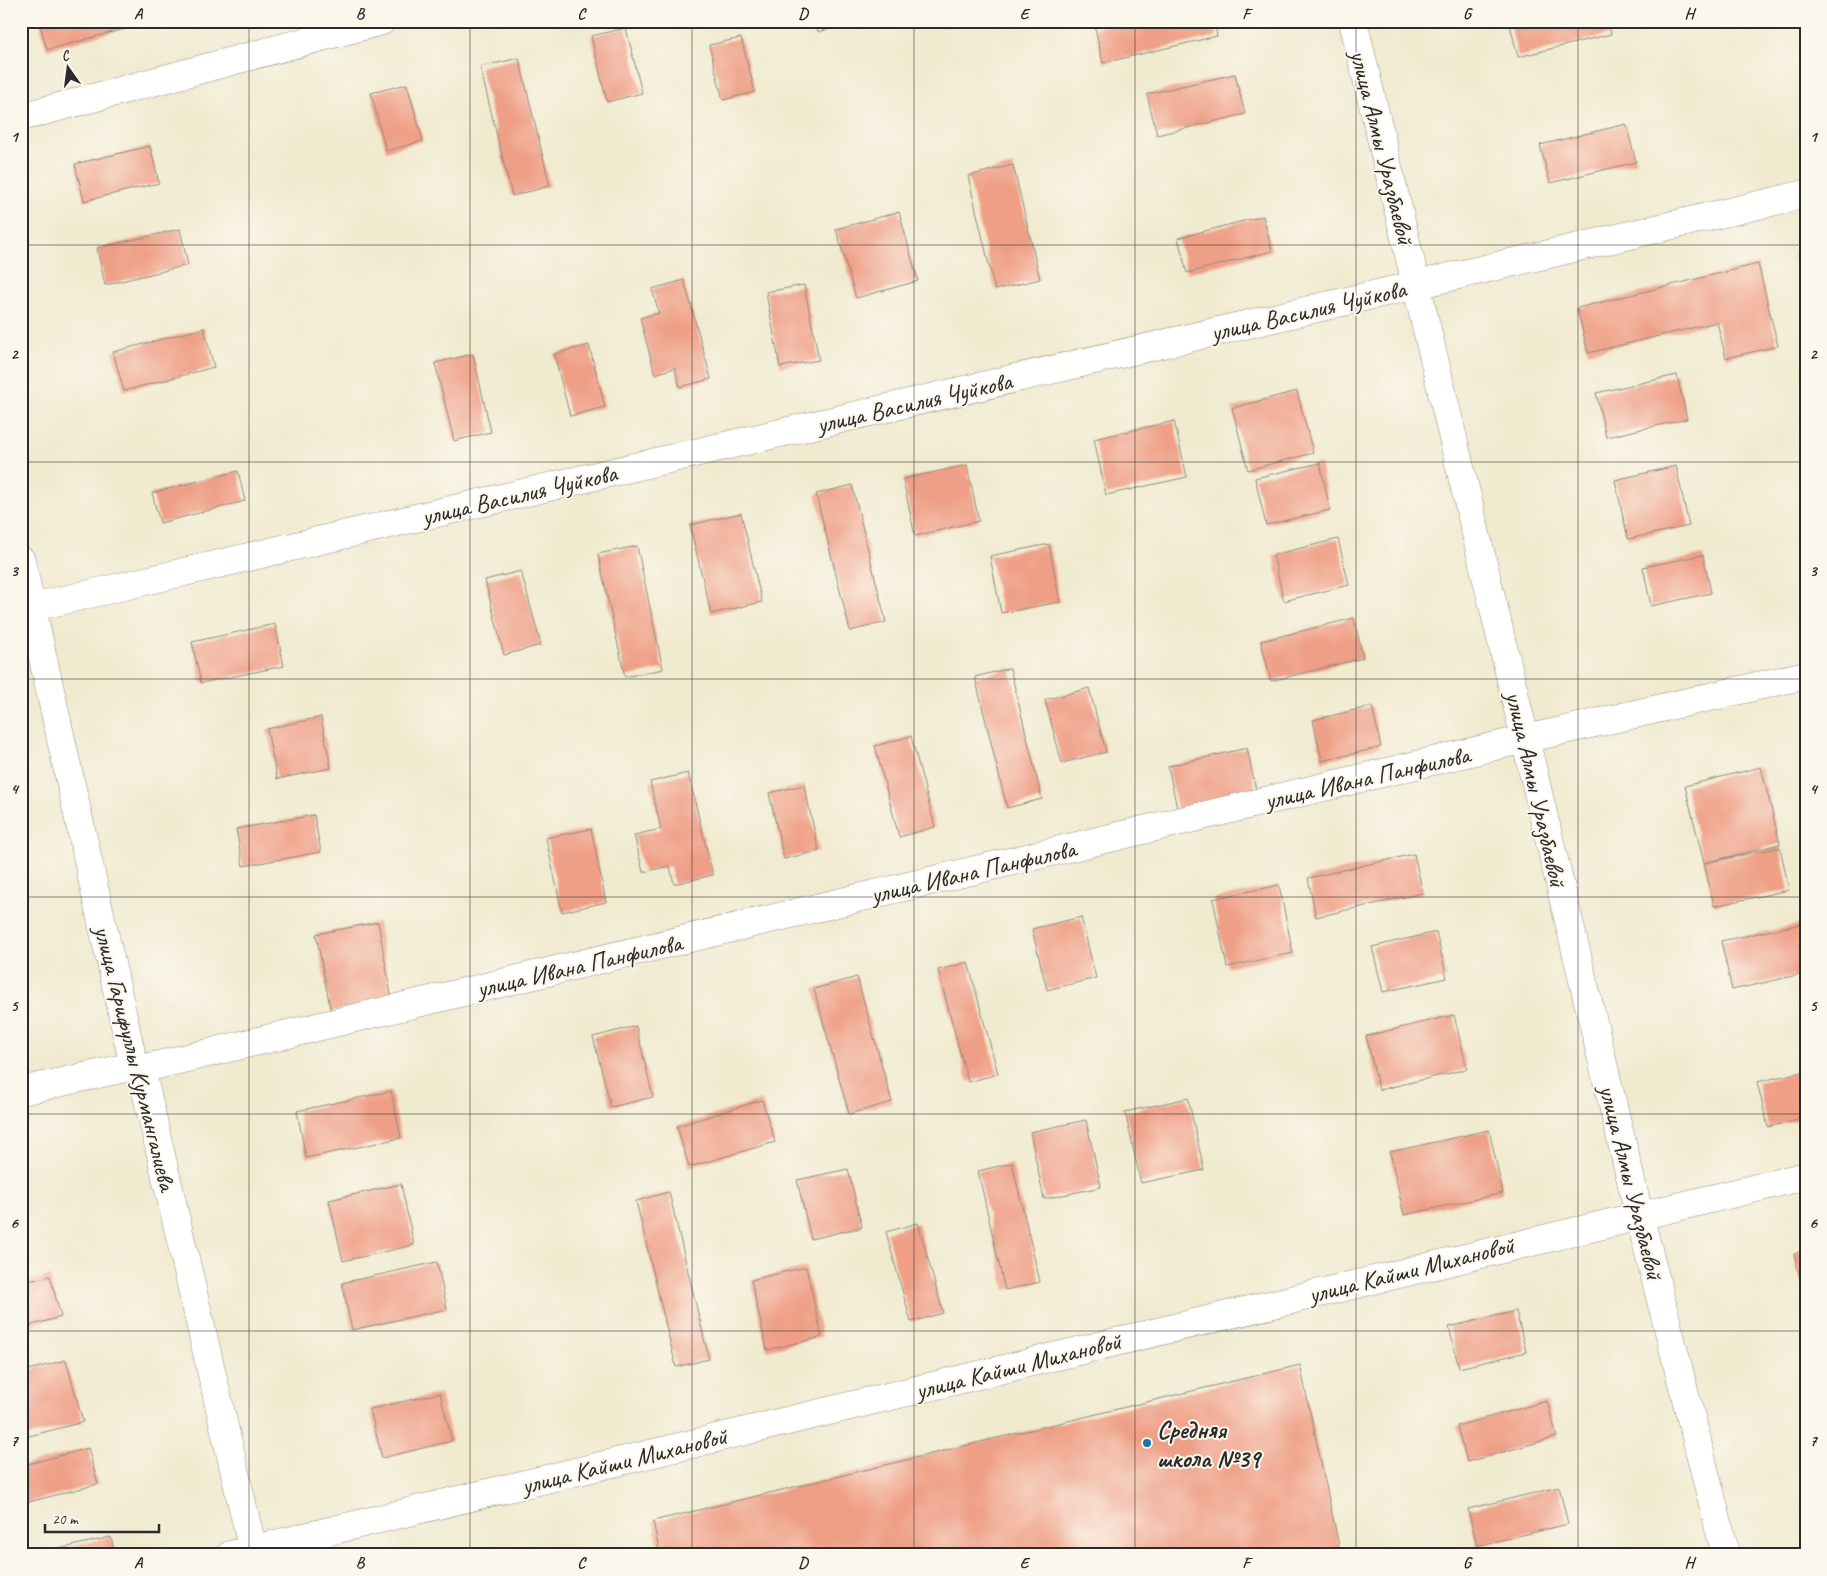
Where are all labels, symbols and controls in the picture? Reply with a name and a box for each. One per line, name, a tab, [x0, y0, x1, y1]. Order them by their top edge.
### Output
text: A	[134, 4, 144, 24]
text: B	[356, 4, 366, 24]
text: C	[577, 4, 587, 24]
text: D	[798, 4, 809, 24]
text: E	[1020, 4, 1031, 24]
text: F	[1242, 4, 1253, 24]
text: G	[1463, 4, 1473, 24]
text: H	[1684, 4, 1696, 24]
north arrow	[42, 42, 92, 92]
street label: улица Алмы Уразбаевой	[1342, 45, 1422, 249]
text: С	[60, 46, 72, 65]
text: 1	[10, 127, 19, 147]
text: 1	[1809, 127, 1818, 147]
street label: улица Василия Чуйкова	[1206, 273, 1411, 349]
text: 2	[10, 344, 19, 364]
text: 2	[1809, 344, 1818, 364]
street label: улица Василия Чуйкова	[812, 365, 1017, 441]
street label: улица Василия Чуйкова	[417, 457, 622, 533]
text: 3	[10, 561, 19, 581]
text: 3	[1809, 561, 1818, 581]
street label: улица Алмы Уразбаевой	[1498, 686, 1574, 892]
street label: улица Ивана Панфилова	[1260, 738, 1476, 818]
text: 4	[10, 779, 19, 799]
text: 4	[1809, 779, 1818, 799]
street label: улица Ивана Панфилова	[866, 832, 1082, 912]
street label: улица Гарифуллы Курмангалиева	[86, 920, 184, 1197]
street label: улица Ивана Панфилова	[472, 926, 688, 1006]
text: 5	[11, 996, 20, 1016]
text: 5	[1810, 996, 1819, 1016]
street label: улица Алмы Уразбаевой	[1591, 1080, 1671, 1284]
text: 6	[10, 1213, 19, 1233]
text: 6	[1809, 1213, 1818, 1233]
street label: улица Кайши Михановой	[1303, 1229, 1519, 1311]
street label: улица Кайши Михановой	[910, 1325, 1126, 1407]
place label: Средняя школа №39	[1157, 1414, 1263, 1475]
street label: улица Кайши Михановой	[516, 1420, 732, 1502]
text: 7	[10, 1431, 19, 1451]
text: 7	[1809, 1431, 1818, 1451]
marker: Средняя школа №39	[1141, 1437, 1153, 1449]
scale bar	[45, 1501, 159, 1533]
text: 20 m	[52, 1510, 79, 1529]
text: A	[134, 1553, 144, 1573]
text: B	[356, 1553, 366, 1573]
text: C	[577, 1553, 587, 1573]
text: D	[798, 1553, 809, 1573]
text: E	[1020, 1553, 1031, 1573]
text: F	[1242, 1553, 1253, 1573]
text: G	[1463, 1553, 1473, 1573]
text: H	[1684, 1553, 1696, 1573]

